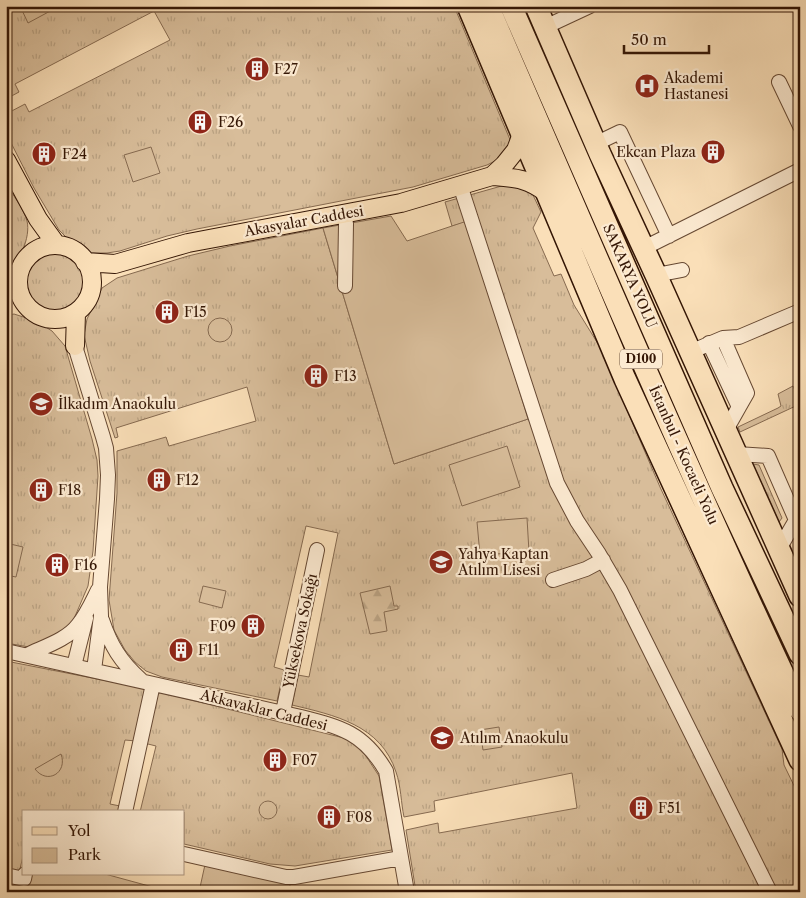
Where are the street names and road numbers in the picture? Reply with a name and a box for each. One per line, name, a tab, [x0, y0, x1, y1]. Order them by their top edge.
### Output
street label: Akasyalar Caddesi	[242, 202, 365, 241]
street label: SAKARYA YOLU	[599, 221, 661, 331]
road number: D100	[620, 349, 662, 368]
street label: İstanbul - Kocaeli Yolu	[645, 383, 723, 528]
street label: Yüksekova Sokağı	[279, 572, 321, 691]
street label: Akkavaklar Caddesi	[198, 685, 329, 734]

